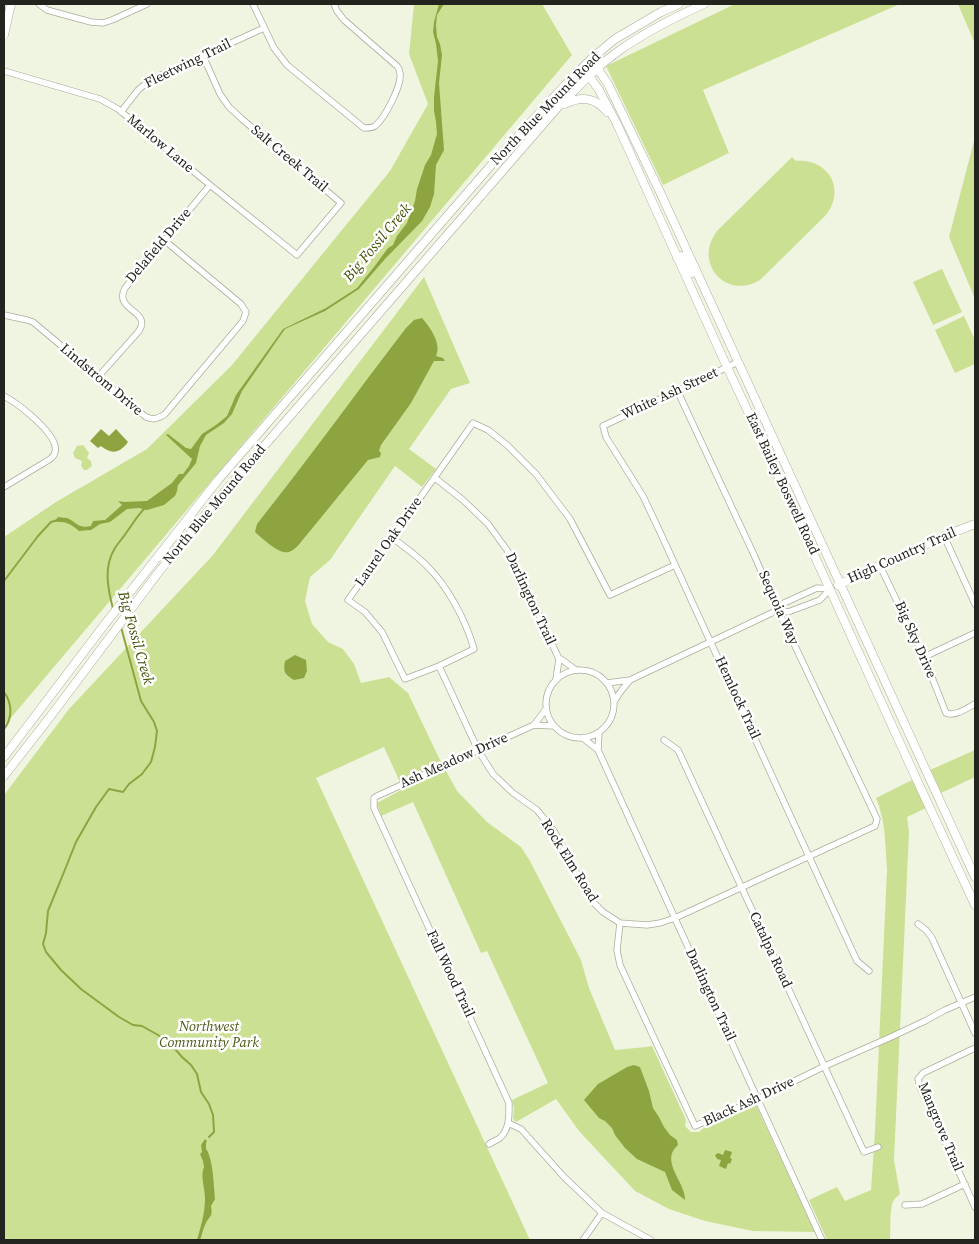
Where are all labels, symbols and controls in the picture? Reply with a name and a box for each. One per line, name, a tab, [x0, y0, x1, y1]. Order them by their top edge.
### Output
street label: Fleetwing Trail	[142, 36, 234, 92]
street label: North Blue Mound Road	[488, 49, 604, 169]
street label: Marlow Lane	[123, 111, 197, 177]
street label: Salt Creek Trail	[247, 122, 331, 196]
water label: Big Fossil Creek	[340, 200, 416, 286]
street label: Delafield Drive	[123, 205, 195, 287]
street label: Lindstrom Drive	[56, 341, 146, 419]
street label: White Ash Street	[619, 364, 721, 424]
street label: East Bailey Boswell Road	[742, 410, 822, 558]
street label: North Blue Mound Road	[160, 442, 270, 568]
street label: Laurel Oak Drive	[352, 494, 426, 590]
street label: High Country Trail	[845, 524, 959, 588]
street label: Darlington Trail	[501, 550, 559, 648]
street label: Sequoia Way	[754, 568, 802, 648]
water label: Big Fossil Creek	[113, 589, 157, 687]
street label: Big Sky Drive	[891, 599, 939, 681]
street label: Hemlock Trail	[711, 654, 763, 742]
street label: Ash Meadow Drive	[397, 730, 511, 792]
street label: Rock Elm Road	[537, 816, 601, 906]
street label: Catalpa Road	[745, 909, 795, 991]
street label: Fall Wood Trail	[422, 928, 478, 1020]
street label: Darlington Trail	[681, 946, 739, 1044]
park label: Northwest Community Park	[159, 1019, 259, 1052]
street label: Black Ash Drive	[701, 1074, 797, 1130]
street label: Mangrove Trail	[914, 1080, 966, 1174]

